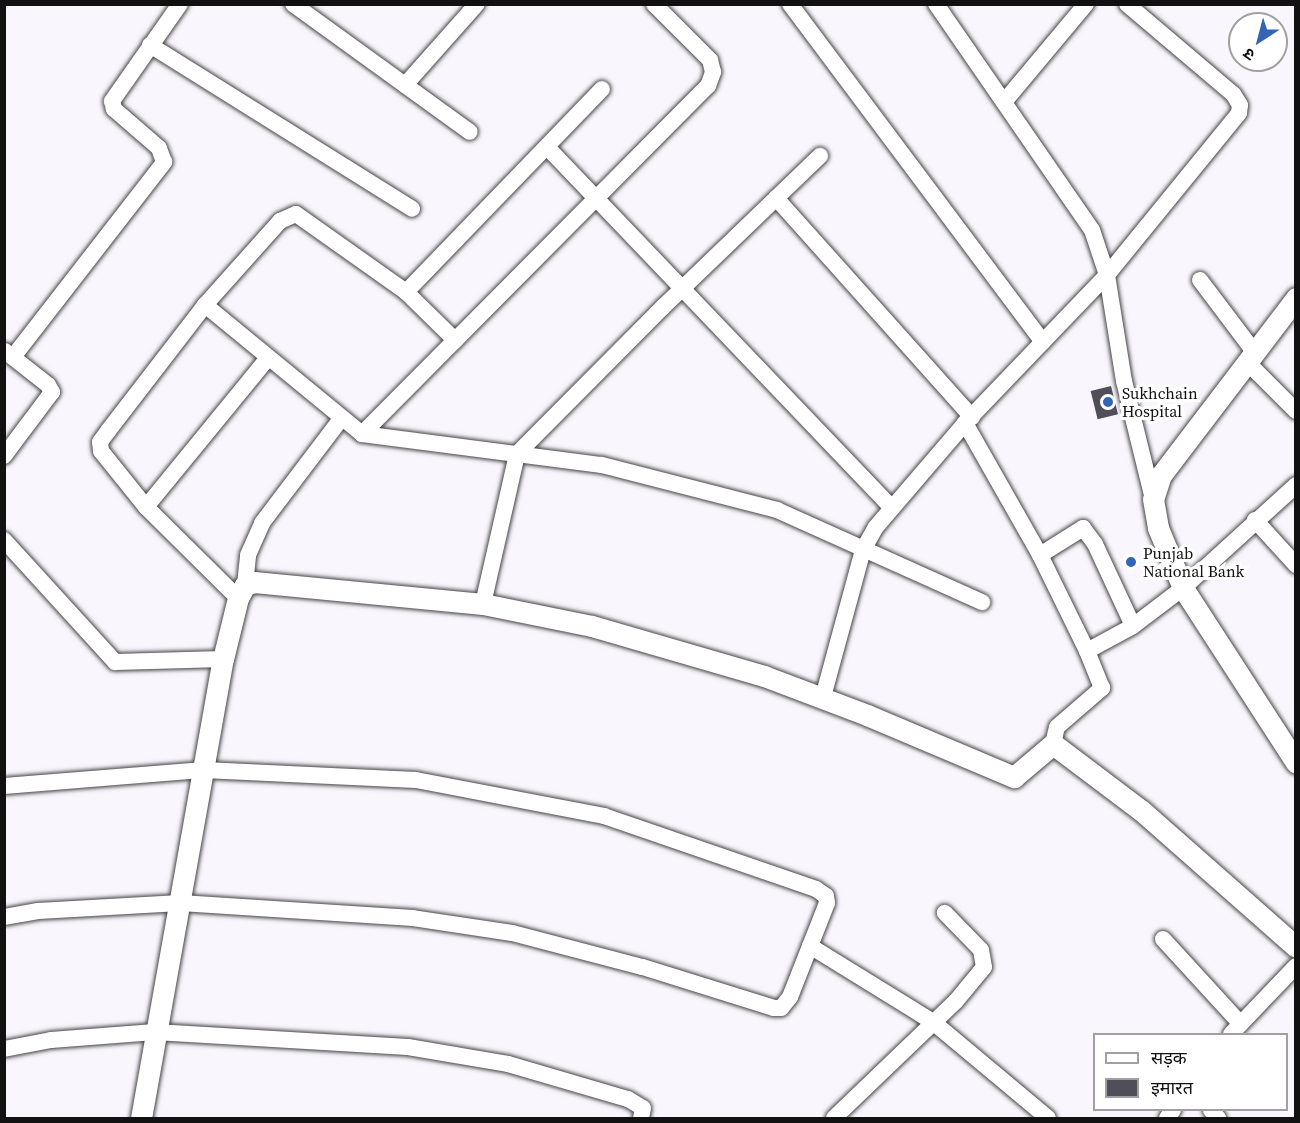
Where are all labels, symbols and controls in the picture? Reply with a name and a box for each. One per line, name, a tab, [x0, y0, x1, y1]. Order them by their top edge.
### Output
north arrow	[1228, 12, 1288, 72]
text: उ	[1238, 43, 1259, 67]
place label: Sukhchain Hospital	[1122, 383, 1198, 421]
marker: Sukhchain Hospital	[1099, 393, 1117, 411]
place label: Punjab National Bank	[1143, 543, 1244, 581]
marker: Punjab National Bank	[1124, 555, 1138, 569]
legend	[1093, 1033, 1288, 1111]
text: सड़क	[1151, 1045, 1187, 1070]
text: इमारत	[1151, 1075, 1193, 1100]

